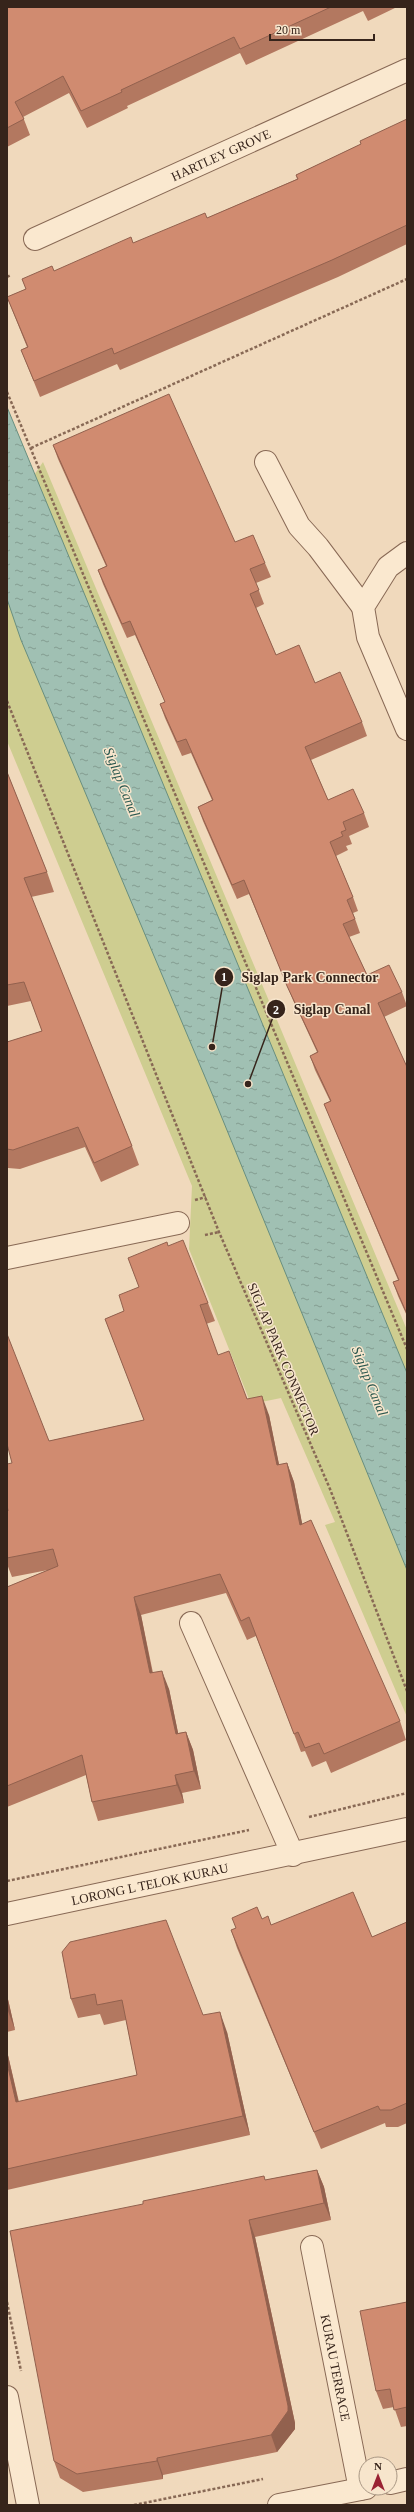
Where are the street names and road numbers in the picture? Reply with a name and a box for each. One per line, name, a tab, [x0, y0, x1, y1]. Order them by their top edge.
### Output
street label: HARTLEY GROVE	[169, 126, 273, 184]
street label: SIGLAP PARK CONNECTOR	[245, 1281, 323, 1438]
street label: LORONG L TELOK KURAU	[70, 1860, 230, 1908]
street label: KURAU TERRACE	[318, 2313, 353, 2422]

